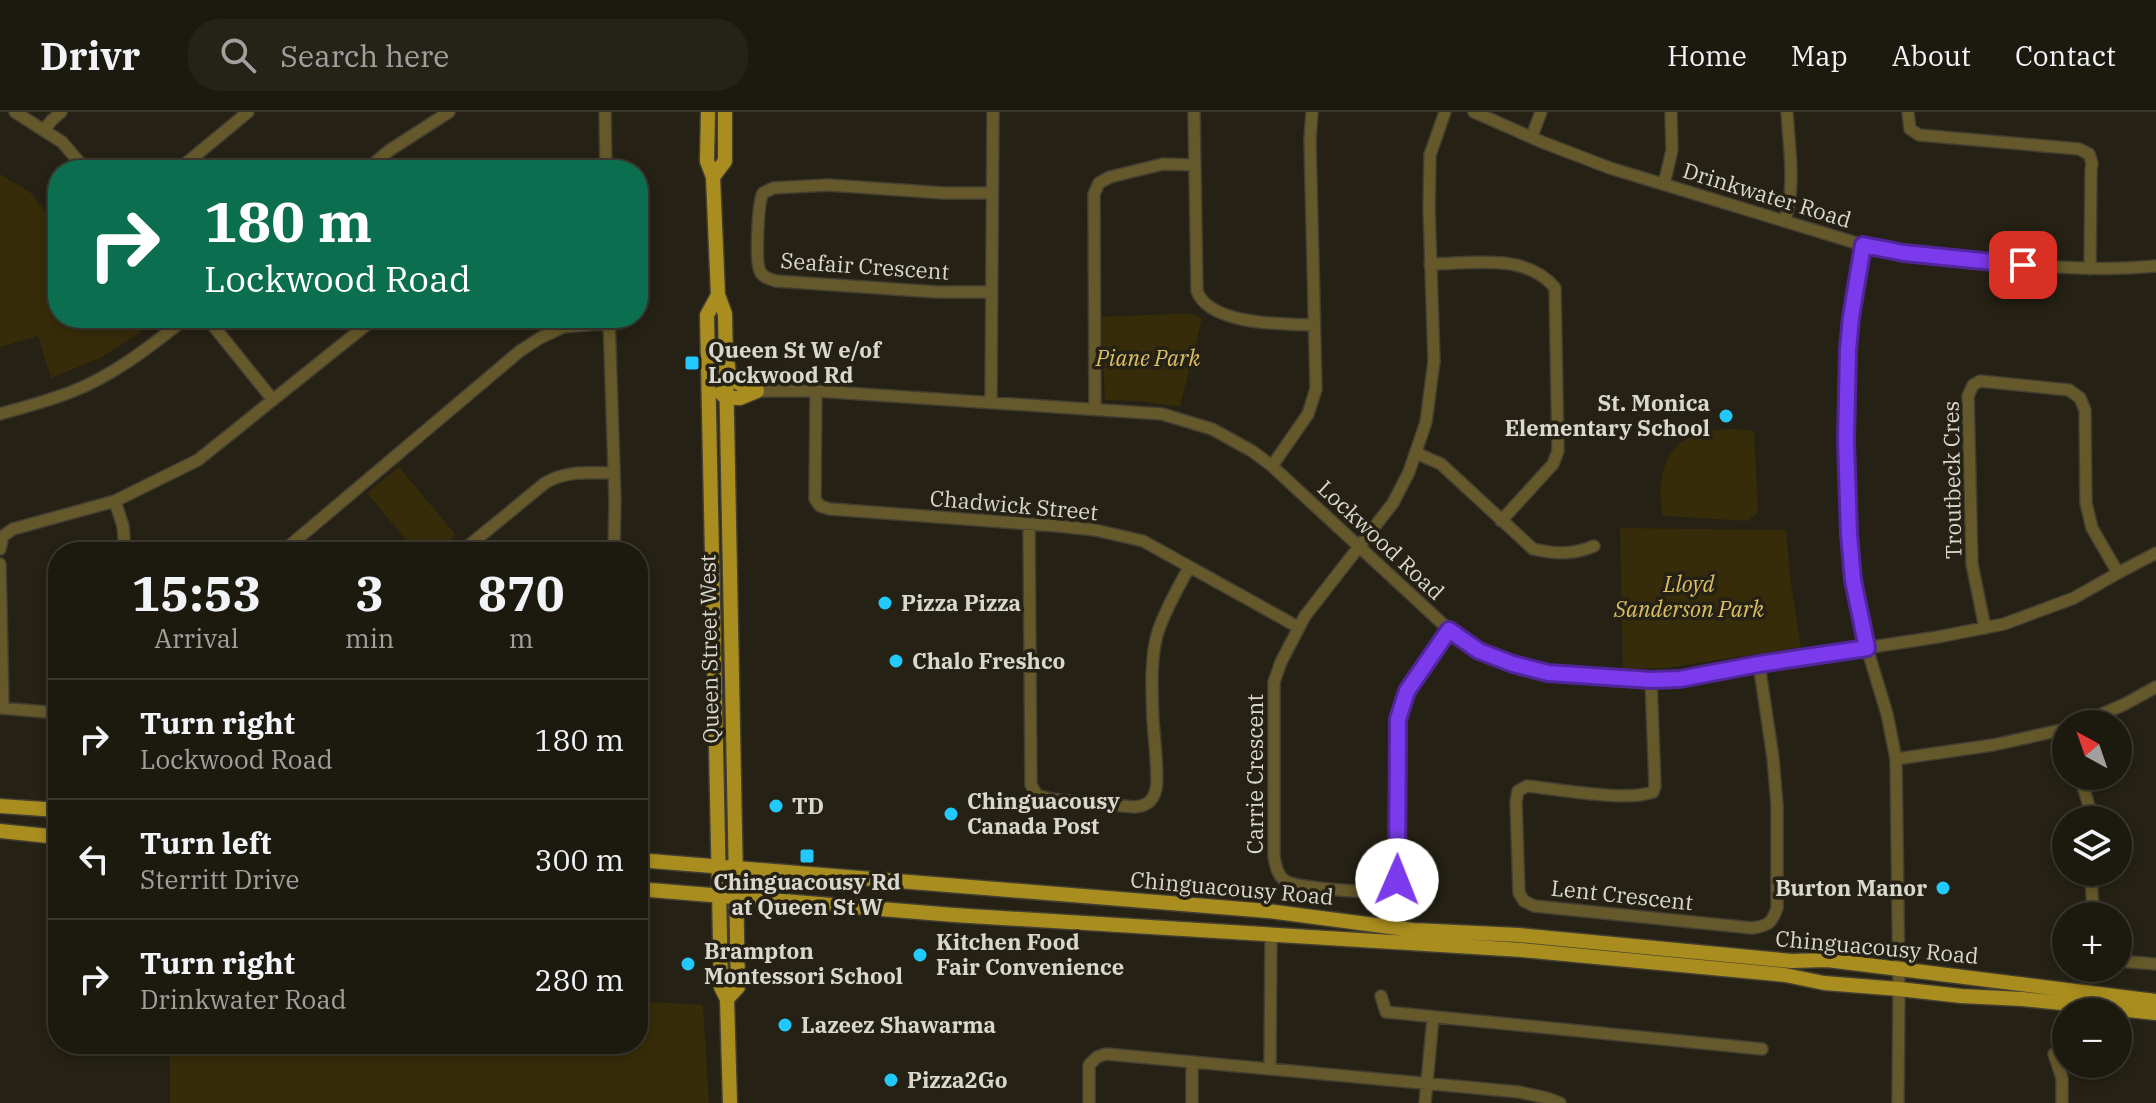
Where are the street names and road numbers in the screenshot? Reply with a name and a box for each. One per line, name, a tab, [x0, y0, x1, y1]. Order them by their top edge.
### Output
street label: Drinkwater Road	[1679, 155, 1855, 234]
street label: Seafair Crescent	[780, 245, 951, 286]
street label: Troutbeck Cres	[1936, 401, 1967, 559]
street label: Lockwood Road	[1312, 473, 1451, 606]
street label: Chadwick Street	[929, 483, 1099, 526]
street label: Queen Street West	[692, 554, 725, 744]
street label: Carrie Crescent	[1240, 694, 1269, 854]
street label: Chinguacousy Road	[1129, 864, 1335, 911]
street label: Lent Crescent	[1550, 873, 1695, 916]
street label: Chinguacousy Road	[1774, 923, 1980, 970]

